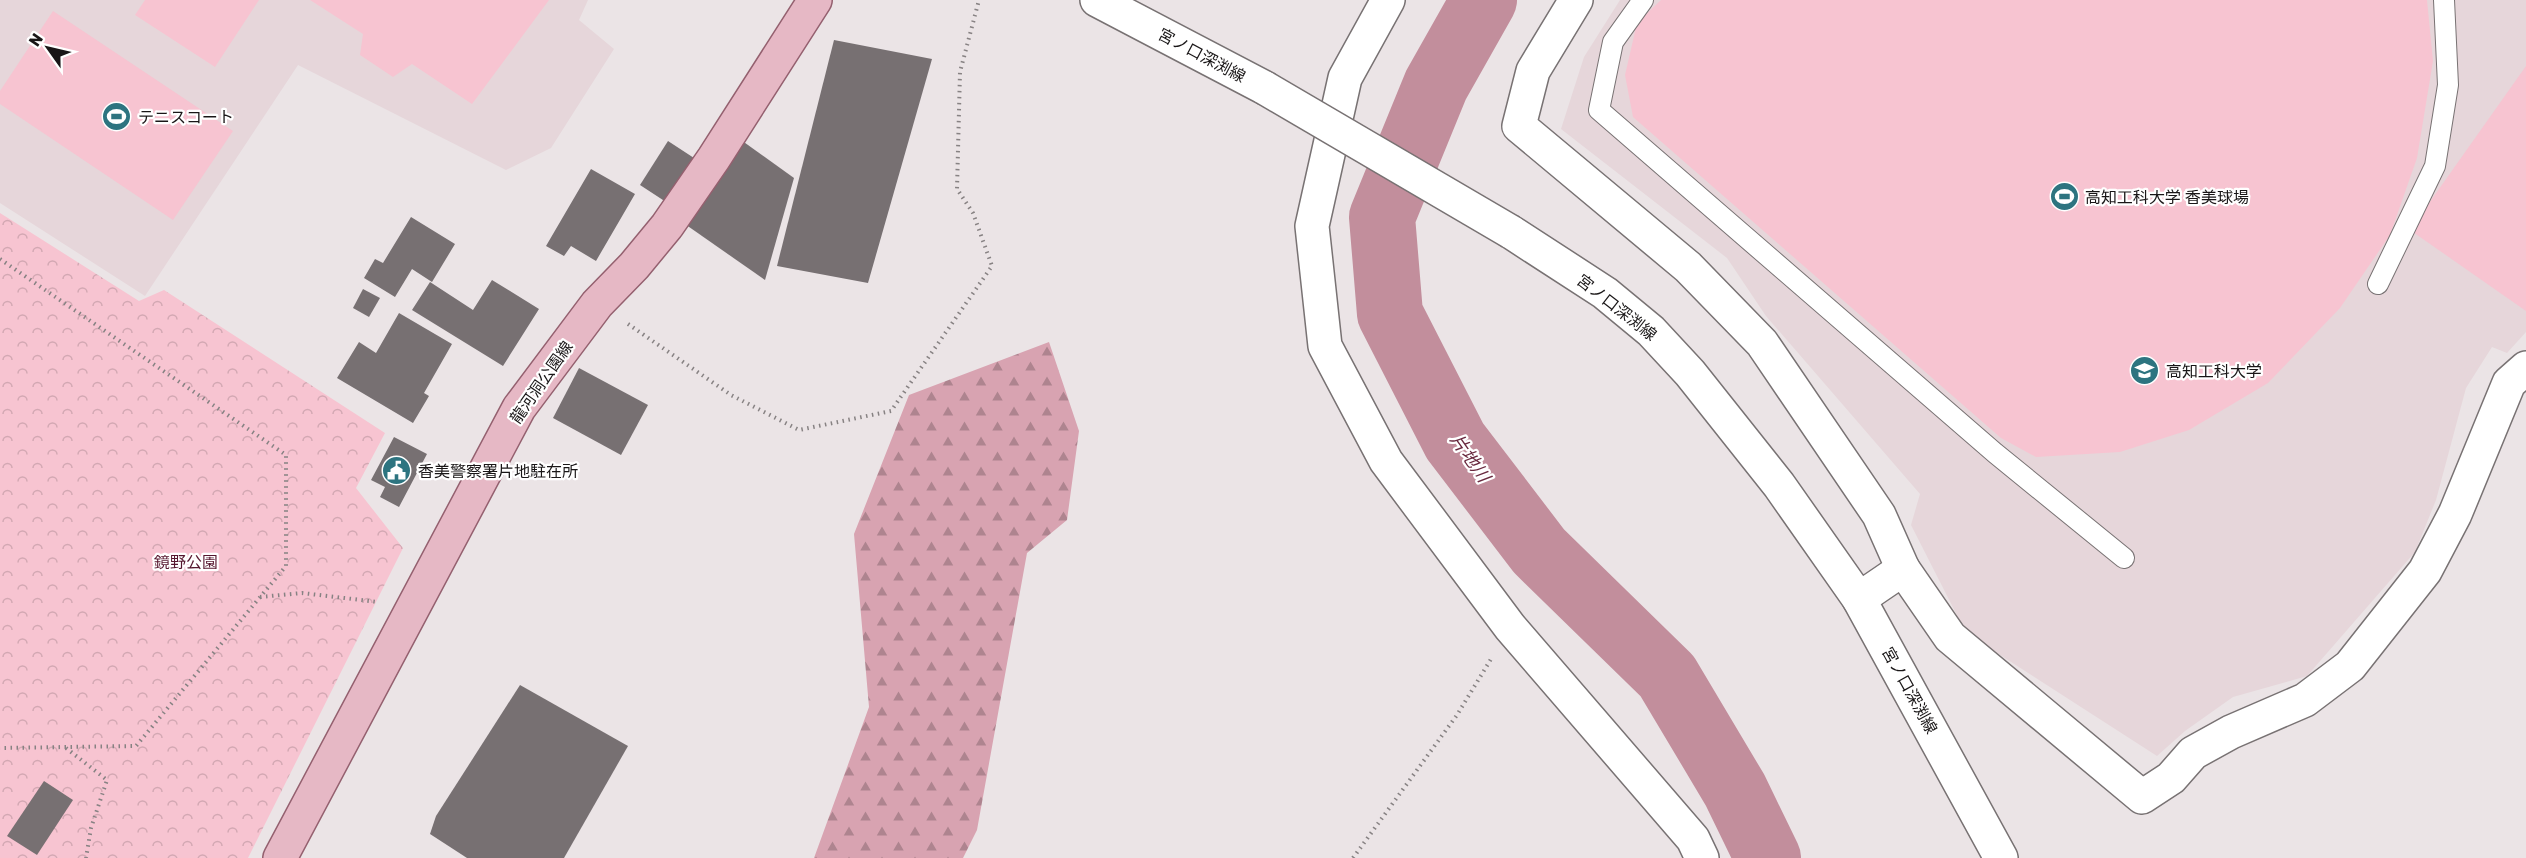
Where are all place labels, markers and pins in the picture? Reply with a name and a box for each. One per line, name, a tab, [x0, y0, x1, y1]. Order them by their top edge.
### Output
sports icon: テニスコート	[101, 101, 133, 133]
place label: テニスコート	[138, 108, 234, 127]
sports icon: 高知工科大学 香美球場	[2048, 181, 2080, 213]
place label: 高知工科大学 香美球場	[2085, 188, 2249, 207]
school or university icon: 高知工科大学	[2129, 355, 2161, 387]
place label: 高知工科大学	[2166, 362, 2262, 381]
public building icon: 香美警察署片地駐在所	[381, 455, 413, 487]
place label: 香美警察署片地駐在所	[418, 462, 578, 481]

